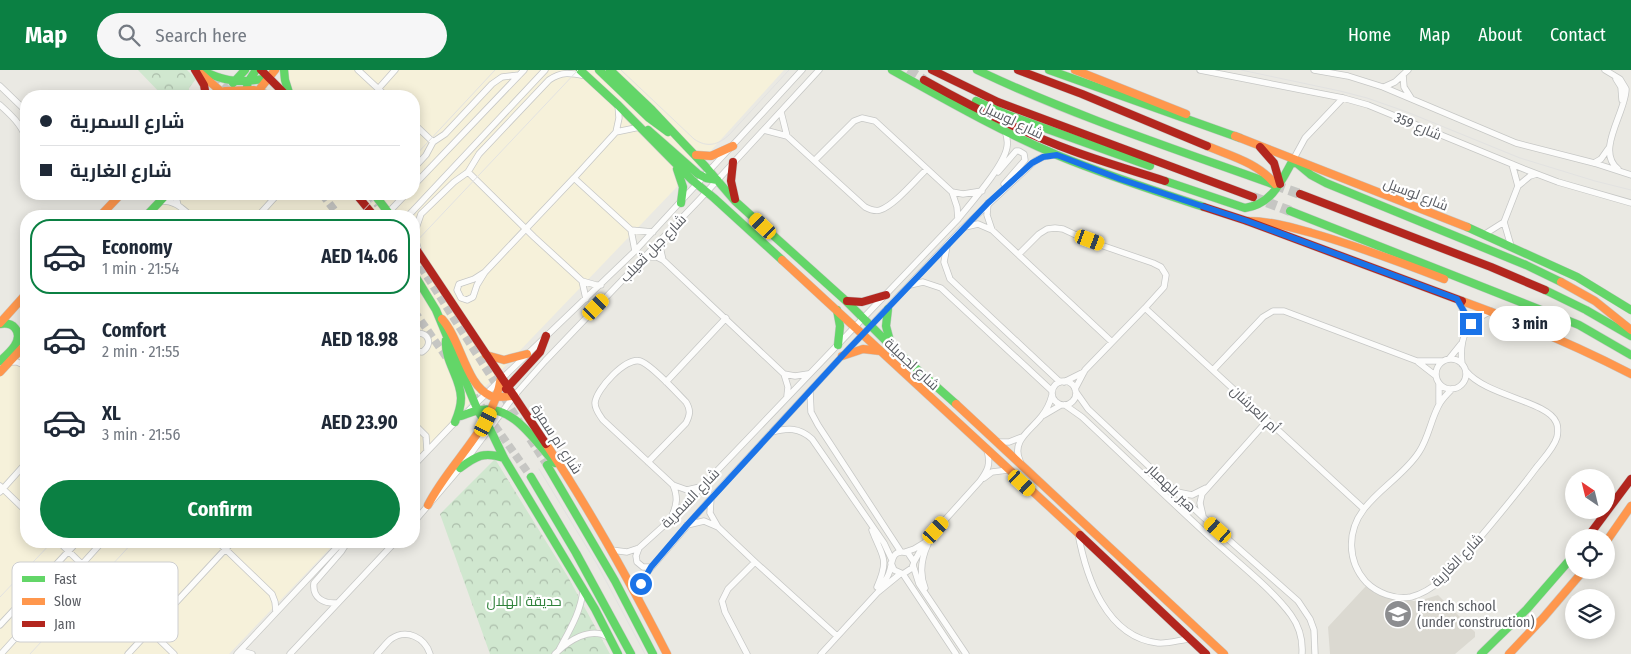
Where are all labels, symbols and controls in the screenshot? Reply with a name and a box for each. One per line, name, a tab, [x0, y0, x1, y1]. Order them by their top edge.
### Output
search box	[97, 13, 447, 58]
text: Map	[25, 21, 67, 49]
icon: search	[115, 21, 143, 49]
text: Search here	[155, 24, 247, 47]
text: Home	[1348, 24, 1391, 46]
text: Map	[1419, 24, 1450, 46]
text: About	[1478, 24, 1522, 46]
text: Contact	[1550, 24, 1606, 46]
street label: شارع لوسيل	[978, 98, 1046, 143]
street label: شارع 359	[1392, 109, 1444, 144]
text: شارع السمرية	[70, 110, 185, 133]
text: شارع الغارية	[70, 159, 172, 182]
street label: شارع لوسيل	[1381, 174, 1451, 215]
car	[746, 210, 779, 242]
street label: شارع جبل ثعيلب	[617, 211, 690, 286]
car	[1073, 228, 1106, 252]
icon: car	[42, 234, 87, 279]
text: Economy	[102, 236, 172, 259]
text: AED 14.06	[321, 245, 398, 268]
text: 1 min · 21:54	[102, 259, 179, 278]
car	[580, 291, 611, 323]
callout: 3 min	[1488, 306, 1571, 342]
route end	[1460, 313, 1482, 335]
text: 3 min	[1512, 314, 1548, 333]
icon: car	[42, 317, 87, 362]
text: Comfort	[102, 319, 166, 342]
text: AED 18.98	[322, 328, 398, 351]
street label: شارع لجميلة	[881, 335, 943, 394]
text: 2 min · 21:55	[102, 342, 180, 361]
street label: أم العرشان	[1226, 381, 1284, 438]
icon: car	[42, 400, 87, 445]
street label: شارع ام سمرة	[527, 401, 585, 478]
text: XL	[102, 402, 121, 425]
car	[472, 405, 499, 439]
text: AED 23.90	[322, 411, 398, 434]
text: 3 min · 21:56	[102, 425, 180, 444]
street label: هير بلهمبار	[1143, 460, 1200, 516]
street label: شارع السمرية	[658, 465, 723, 532]
car	[1005, 467, 1038, 499]
north arrow	[1565, 469, 1615, 519]
map controls	[1565, 469, 1615, 639]
button: Confirm	[40, 480, 400, 538]
car	[920, 514, 951, 546]
car	[1201, 514, 1234, 546]
button: locate	[1565, 529, 1615, 579]
street label: شارع الغارية	[1428, 530, 1487, 591]
legend	[12, 562, 178, 642]
text: Fast	[54, 571, 77, 588]
route start	[630, 573, 652, 595]
button: layers	[1565, 589, 1615, 639]
text: Slow	[54, 593, 81, 610]
park label: حديقة الهلال	[487, 593, 561, 610]
place label: French school (under construction)	[1417, 598, 1535, 631]
school or university icon: French school (under construction)	[1383, 599, 1413, 629]
text: Jam	[54, 616, 75, 633]

